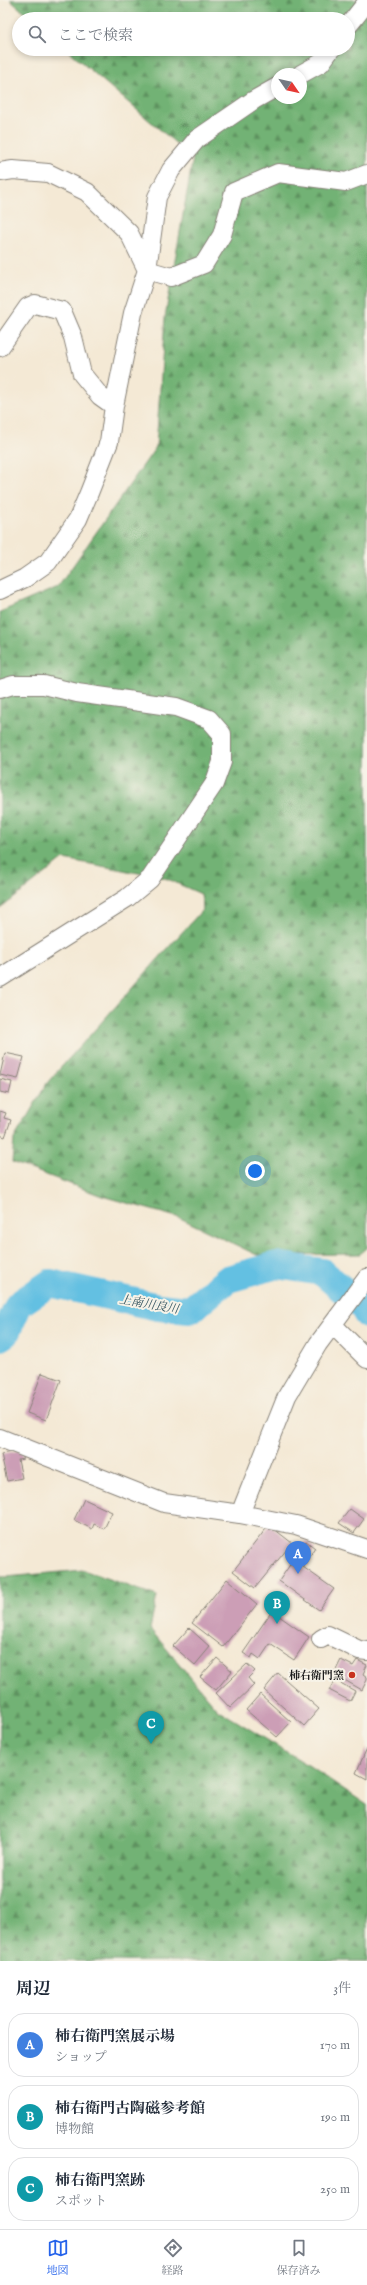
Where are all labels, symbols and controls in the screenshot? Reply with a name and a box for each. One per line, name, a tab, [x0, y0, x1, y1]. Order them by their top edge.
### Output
search box	[12, 12, 355, 56]
icon: search	[26, 23, 48, 45]
text: ここで検索	[58, 26, 133, 45]
north arrow	[271, 68, 307, 104]
your location	[245, 1161, 265, 1181]
water label: 上南川良川	[118, 1292, 182, 1317]
pin: A	[285, 1541, 311, 1574]
pin: B	[264, 1591, 290, 1624]
place label: 柿右衛門窯	[289, 1669, 344, 1683]
marker: 柿右衛門窯	[347, 1670, 357, 1680]
pin: C	[138, 1711, 164, 1744]
text: 周辺	[16, 1979, 50, 2000]
text: 3件	[333, 1980, 351, 1997]
text: 柿右衛門窯展示場	[55, 2027, 175, 2046]
text: A	[26, 2037, 34, 2054]
text: 170 m	[320, 2037, 350, 2054]
text: ショップ	[55, 2049, 107, 2066]
text: 柿右衛門古陶磁参考館	[55, 2099, 205, 2118]
text: B	[26, 2109, 34, 2126]
text: 190 m	[320, 2109, 350, 2126]
text: 博物館	[55, 2121, 94, 2138]
text: 柿右衛門窯跡	[55, 2171, 145, 2190]
text: C	[25, 2181, 35, 2198]
text: 250 m	[320, 2181, 350, 2198]
text: スポット	[55, 2193, 107, 2210]
tab: 地図	[47, 2237, 69, 2278]
tab: 経路	[162, 2237, 184, 2278]
tab: 保存済み	[277, 2237, 321, 2278]

